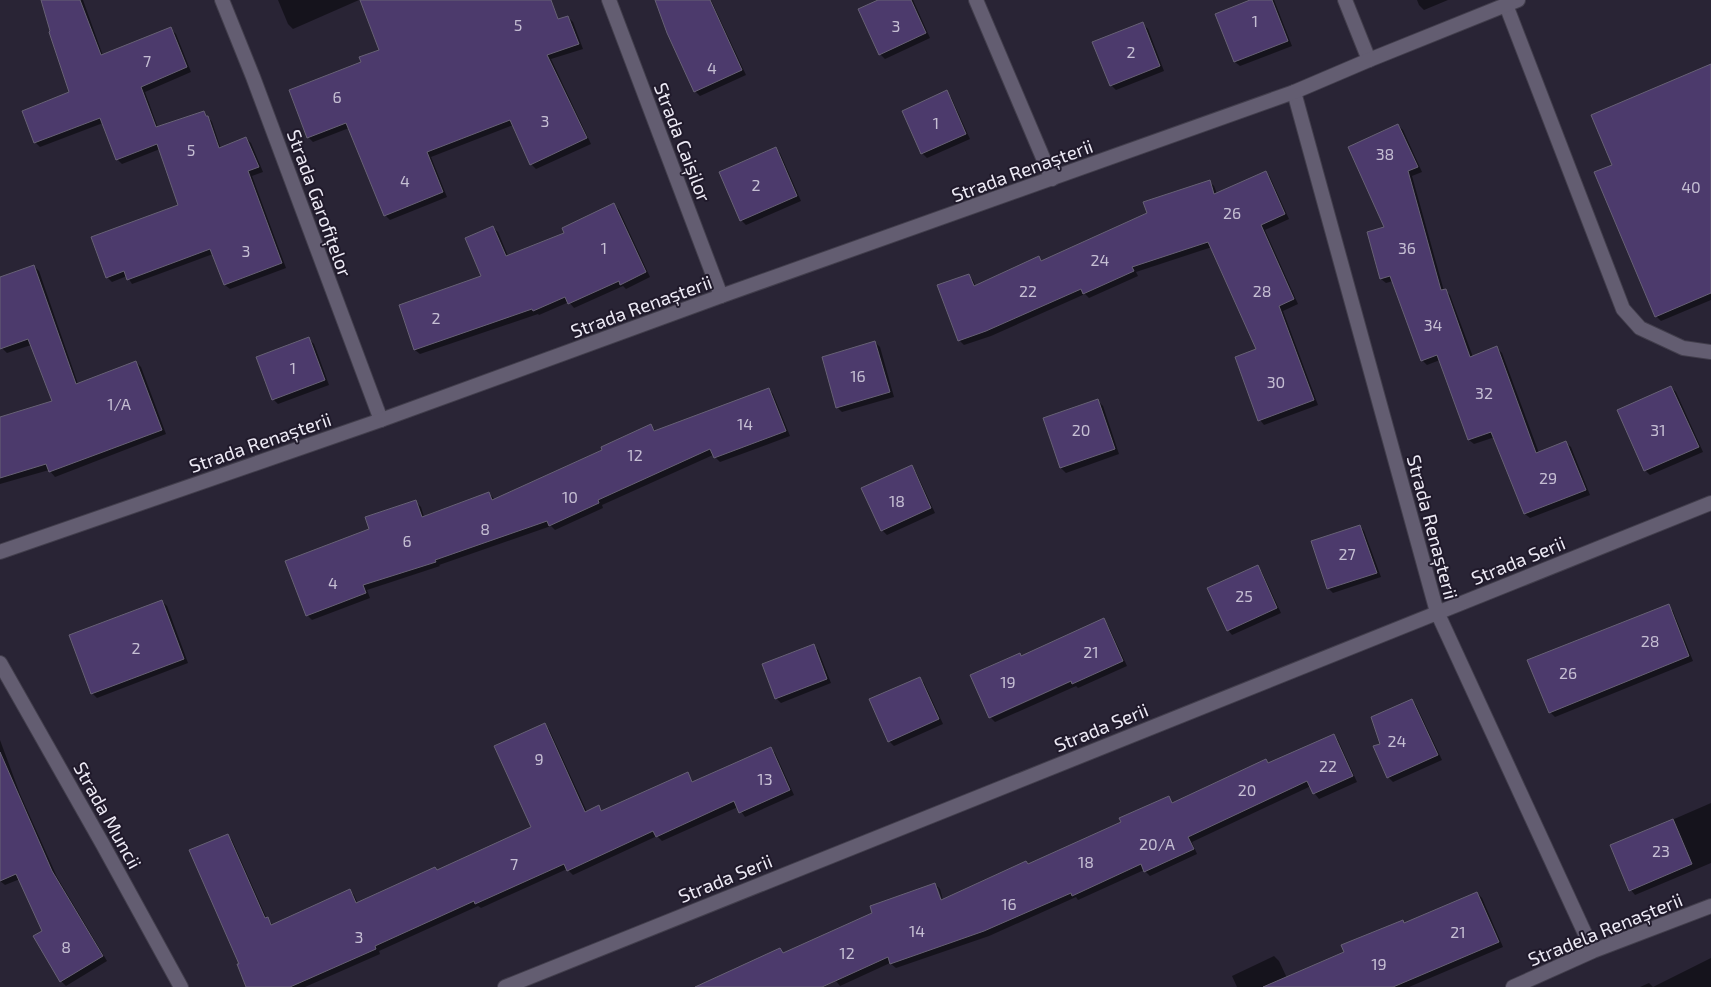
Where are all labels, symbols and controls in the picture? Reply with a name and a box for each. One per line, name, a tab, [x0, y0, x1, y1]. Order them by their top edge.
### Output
house number: 1	[1252, 11, 1258, 30]
house number: 5	[514, 15, 522, 34]
house number: 3	[892, 16, 900, 35]
house number: 2	[1127, 42, 1136, 61]
house number: 7	[143, 51, 151, 70]
house number: 4	[707, 58, 717, 77]
street label: Strada Caișilor	[648, 79, 716, 206]
house number: 6	[332, 87, 342, 106]
house number: 3	[541, 111, 549, 130]
house number: 1	[933, 113, 939, 132]
street label: Strada Garofițelor	[281, 126, 357, 281]
street label: Strada Renașterii	[948, 134, 1097, 208]
house number: 5	[187, 140, 195, 159]
house number: 38	[1376, 144, 1394, 163]
house number: 4	[400, 171, 410, 190]
house number: 2	[752, 175, 761, 194]
house number: 40	[1681, 177, 1701, 196]
house number: 26	[1223, 203, 1241, 222]
house number: 1	[601, 238, 607, 257]
house number: 36	[1398, 238, 1416, 257]
house number: 3	[242, 241, 250, 260]
house number: 24	[1091, 250, 1110, 269]
street label: Strada Renașterii	[567, 270, 716, 344]
house number: 22	[1019, 281, 1037, 300]
house number: 28	[1253, 281, 1271, 300]
house number: 2	[432, 308, 441, 327]
house number: 34	[1424, 315, 1443, 334]
house number: 1	[290, 358, 296, 377]
house number: 16	[850, 366, 866, 385]
house number: 30	[1267, 372, 1285, 391]
house number: 32	[1475, 383, 1493, 402]
house number: 1/A	[107, 394, 131, 413]
street label: Strada Renașterii	[186, 407, 335, 479]
house number: 14	[737, 414, 753, 433]
house number: 20	[1072, 420, 1090, 439]
house number: 31	[1650, 420, 1666, 439]
house number: 12	[627, 445, 643, 464]
street label: Strada Renașterii	[1401, 452, 1463, 602]
house number: 29	[1539, 468, 1557, 487]
house number: 10	[562, 487, 578, 506]
house number: 18	[889, 491, 905, 510]
house number: 8	[480, 519, 490, 538]
house number: 6	[402, 531, 412, 550]
street label: Strada Serii	[1468, 531, 1568, 589]
house number: 27	[1338, 544, 1356, 563]
house number: 4	[328, 573, 338, 592]
house number: 25	[1235, 586, 1253, 605]
house number: 28	[1641, 631, 1659, 650]
house number: 2	[132, 638, 141, 657]
house number: 21	[1083, 642, 1099, 661]
house number: 26	[1559, 663, 1577, 682]
house number: 19	[1000, 672, 1016, 691]
street label: Strada Serii	[1051, 698, 1151, 756]
house number: 24	[1388, 731, 1407, 750]
house number: 9	[534, 749, 544, 768]
house number: 22	[1319, 756, 1337, 775]
street label: Strada Muncii	[69, 758, 147, 872]
house number: 13	[757, 769, 773, 788]
house number: 20	[1238, 780, 1256, 799]
house number: 20/A	[1139, 834, 1175, 853]
house number: 23	[1652, 841, 1670, 860]
street label: Strada Serii	[675, 849, 775, 907]
house number: 18	[1078, 852, 1094, 871]
house number: 7	[510, 854, 518, 873]
street label: Stradela Renașterii	[1524, 887, 1686, 972]
house number: 16	[1001, 894, 1017, 913]
house number: 14	[909, 921, 925, 940]
house number: 21	[1450, 922, 1466, 941]
house number: 3	[355, 927, 363, 946]
house number: 8	[61, 937, 71, 956]
house number: 12	[839, 943, 855, 962]
house number: 19	[1371, 954, 1387, 973]

